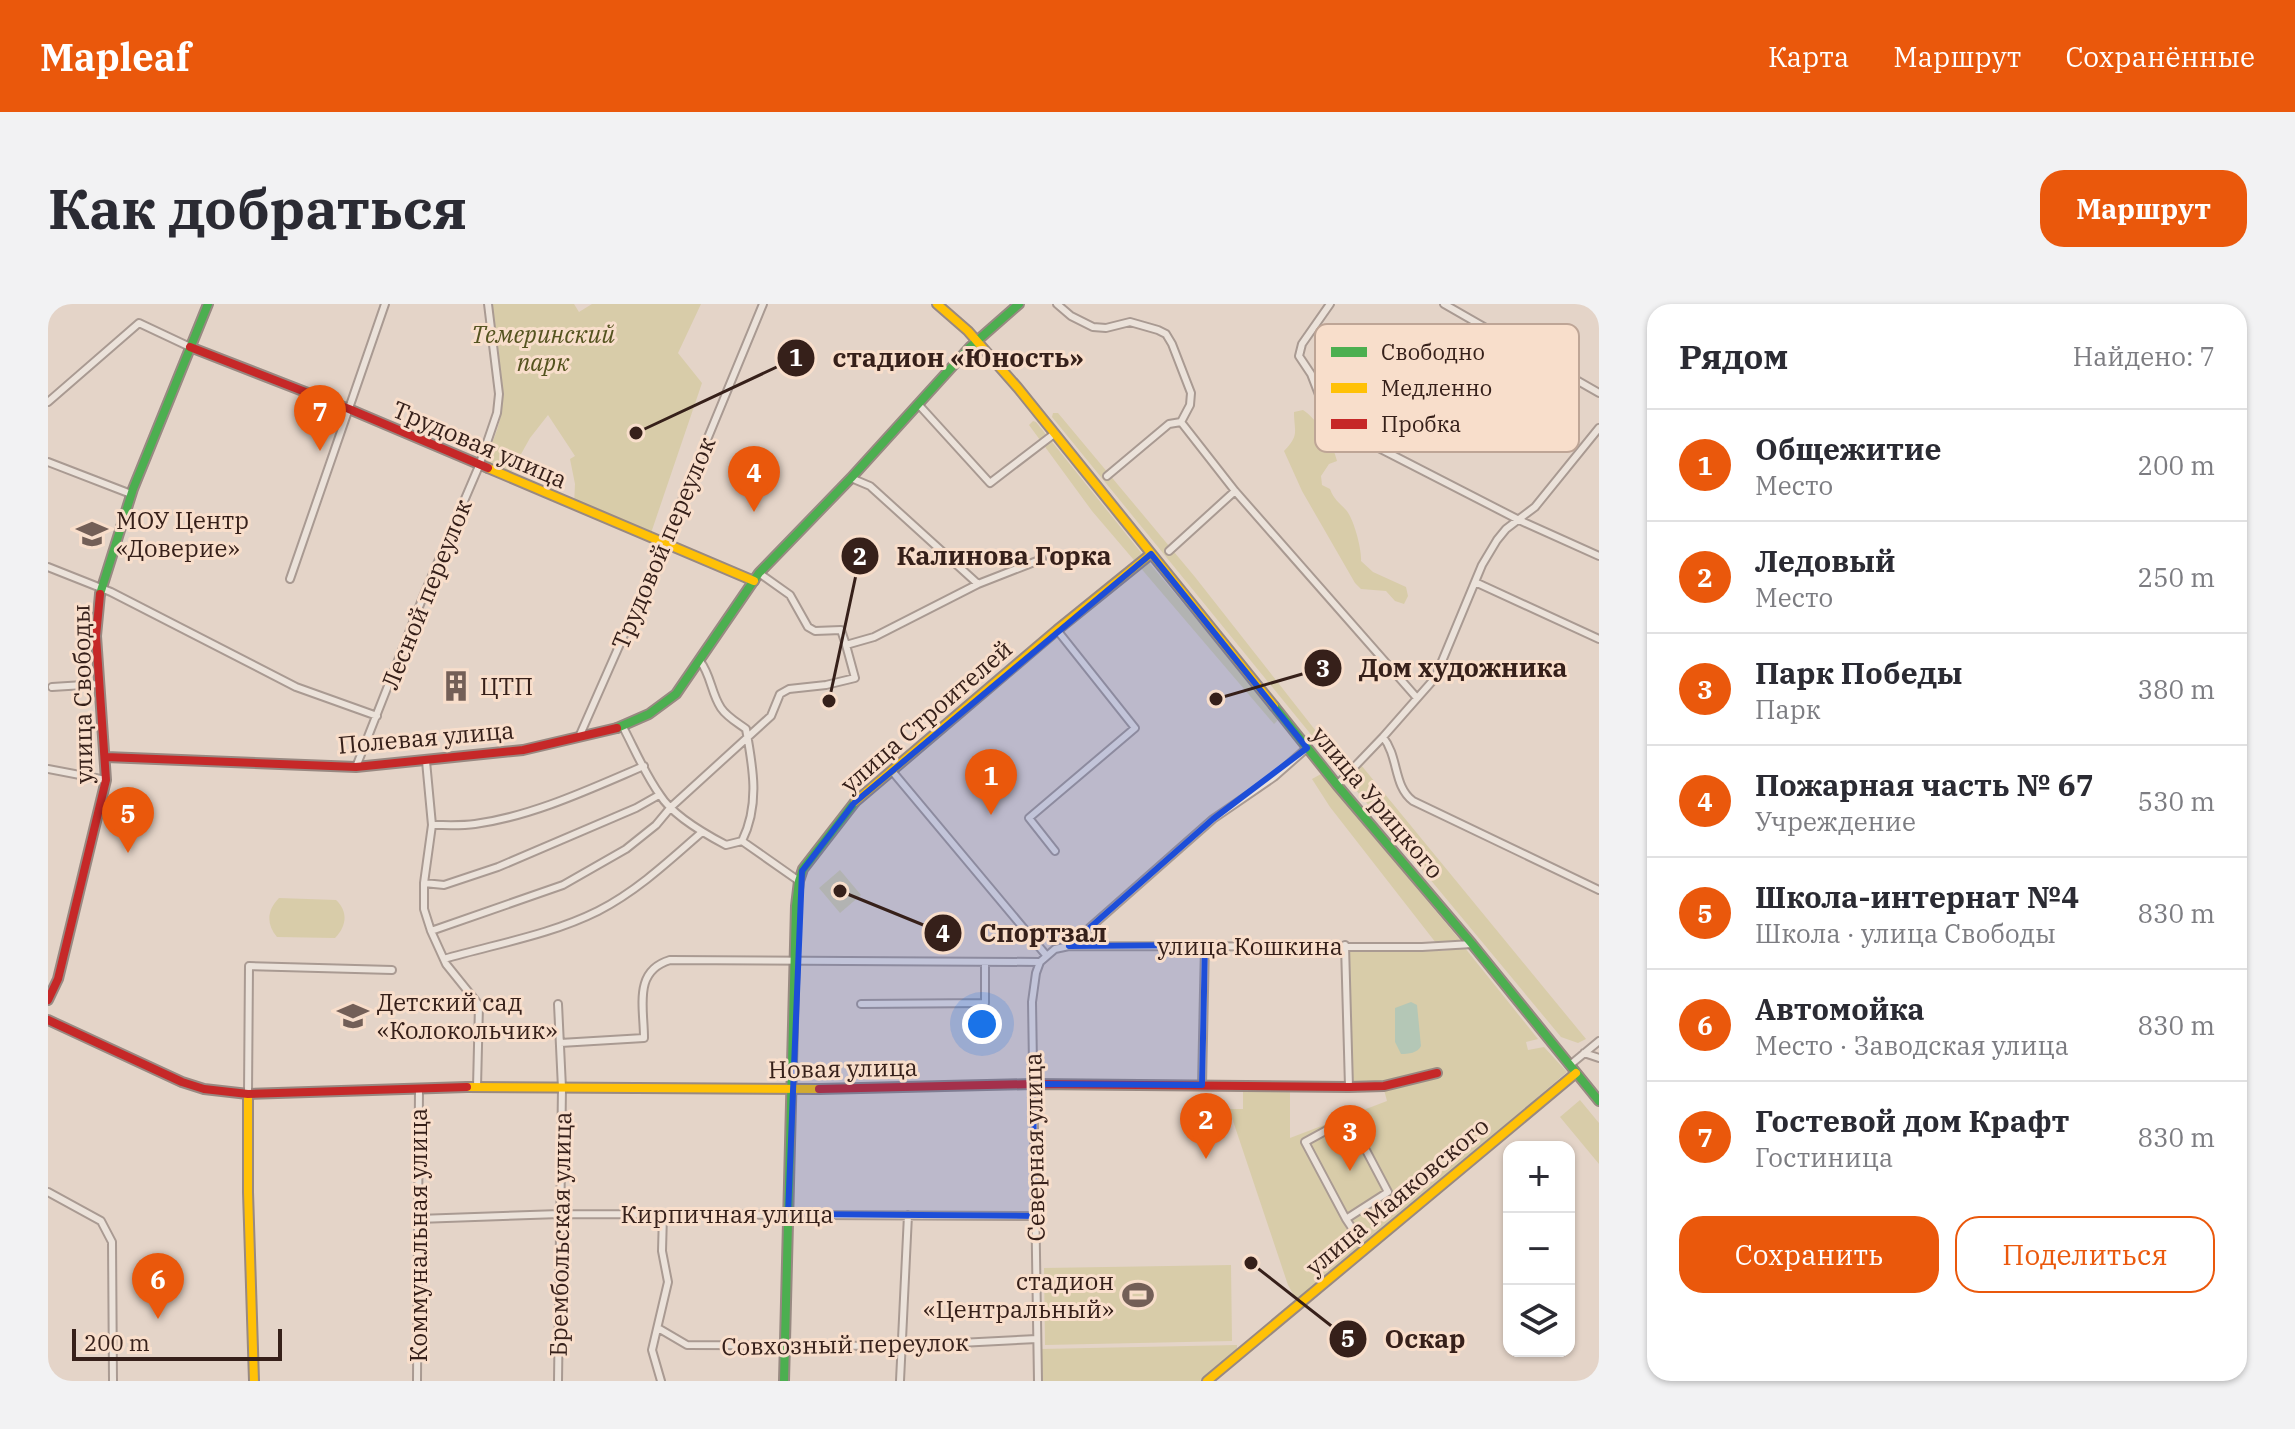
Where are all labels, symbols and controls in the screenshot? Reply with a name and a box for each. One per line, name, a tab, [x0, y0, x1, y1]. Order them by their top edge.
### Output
text: Mapleaf	[40, 32, 190, 81]
text: Карта	[1768, 38, 1849, 75]
text: Маршрут	[1893, 38, 2021, 75]
text: Сохранённые	[2065, 38, 2255, 75]
button: Маршрут	[2040, 170, 2247, 247]
text: Как добраться	[48, 172, 467, 244]
park label: Темеринский парк	[471, 318, 615, 378]
legend	[1315, 324, 1579, 452]
callout: стадион «Юность»	[776, 333, 1099, 383]
text: Рядом	[1679, 334, 1788, 378]
text: Свободно	[1381, 337, 1485, 366]
text: Найдено: 7	[2073, 339, 2215, 373]
text: стадион «Юность»	[833, 340, 1083, 374]
text: 1	[789, 341, 803, 373]
text: Медленно	[1381, 373, 1492, 402]
pin: 7	[294, 385, 346, 451]
street label: Трудовая улица	[388, 393, 572, 495]
text: Пробка	[1381, 409, 1461, 438]
text: Общежитие	[1755, 429, 1942, 468]
street label: Трудовой переулок	[604, 432, 722, 654]
pin: 4	[728, 446, 780, 512]
text: 1	[1697, 448, 1713, 482]
text: 200 m	[2137, 448, 2215, 482]
text: Место	[1755, 468, 1833, 502]
street label: Лесной переулок	[373, 494, 479, 694]
place label: МОУ Центр «Доверие»	[116, 504, 249, 564]
school or university icon: МОУ Центр «Доверие»	[75, 517, 109, 551]
callout: Калинова Горка	[840, 531, 1127, 581]
text: Калинова Горка	[896, 538, 1112, 572]
text: 2	[853, 540, 867, 572]
text: Ледовый	[1755, 541, 1896, 580]
text: 2	[1697, 560, 1713, 594]
text: 250 m	[2137, 560, 2215, 594]
text: Место	[1755, 580, 1833, 614]
street label: улица Свободы	[64, 604, 100, 784]
street label: улица Строителей	[833, 633, 1019, 799]
callout: Дом художника	[1303, 643, 1583, 693]
text: Дом художника	[1359, 650, 1568, 684]
text: 3	[1316, 652, 1330, 684]
text: Парк Победы	[1755, 653, 1963, 692]
building icon: ЦТП	[439, 669, 473, 703]
place label: ЦТП	[480, 670, 533, 702]
text: 3	[1697, 672, 1713, 706]
text: 380 m	[2137, 672, 2215, 706]
text: Парк	[1755, 692, 1821, 726]
street label: Полевая улица	[336, 713, 516, 761]
street label: улица Урицкого	[1305, 719, 1451, 885]
pin: 1	[965, 749, 1017, 815]
text: Пожарная часть № 67	[1755, 765, 2094, 804]
text: 4	[1697, 784, 1713, 818]
text: 530 m	[2137, 784, 2215, 818]
pin: 5	[102, 787, 154, 853]
text: Учреждение	[1755, 804, 1916, 838]
text: Школа-интернат №4	[1755, 877, 2079, 916]
text: 5	[1697, 896, 1713, 930]
text: 830 m	[2137, 896, 2215, 930]
callout: Спортзал	[923, 908, 1123, 958]
text: Спортзал	[979, 915, 1107, 949]
text: Школа · улица Свободы	[1755, 916, 2056, 950]
text: 4	[936, 917, 950, 949]
street label: улица Кошкина	[1157, 930, 1343, 962]
place label: Детский сад «Колокольчик»	[377, 986, 557, 1046]
text: Автомойка	[1755, 989, 1925, 1028]
school or university icon: Детский сад «Колокольчик»	[336, 999, 370, 1033]
your location	[962, 1004, 1002, 1044]
text: 6	[1697, 1008, 1713, 1042]
text: 830 m	[2137, 1008, 2215, 1042]
text: Место · Заводская улица	[1755, 1028, 2069, 1062]
street label: Новая улица	[768, 1051, 918, 1085]
street label: Северная улица	[1016, 1052, 1052, 1242]
pin: 2	[1180, 1093, 1232, 1159]
text: Гостевой дом Крафт	[1755, 1101, 2070, 1140]
pin: 3	[1324, 1105, 1376, 1171]
street label: Коммунальная улица	[402, 1108, 434, 1362]
street label: улица Маяковского	[1299, 1110, 1495, 1282]
street label: Брембольская улица	[542, 1111, 578, 1357]
text: 7	[1697, 1120, 1713, 1154]
text: 830 m	[2137, 1120, 2215, 1154]
text: Гостиница	[1755, 1140, 1893, 1174]
map controls	[1503, 1141, 1575, 1357]
button: +	[1503, 1141, 1575, 1213]
street label: Кирпичная улица	[620, 1198, 834, 1230]
button: −	[1503, 1213, 1575, 1285]
button: Сохранить	[1679, 1216, 1939, 1293]
button: Поделиться	[1955, 1216, 2215, 1293]
pin: 6	[132, 1253, 184, 1319]
place label: стадион «Центральный»	[923, 1265, 1114, 1325]
sports icon: стадион «Центральный»	[1121, 1278, 1155, 1312]
button: layers	[1503, 1285, 1575, 1357]
callout: Оскар	[1328, 1314, 1481, 1364]
text: Оскар	[1385, 1321, 1465, 1355]
text: 5	[1341, 1322, 1355, 1354]
scale bar	[72, 1325, 282, 1361]
street label: Совхозный переулок	[721, 1326, 969, 1362]
text: 200 m	[84, 1328, 150, 1357]

